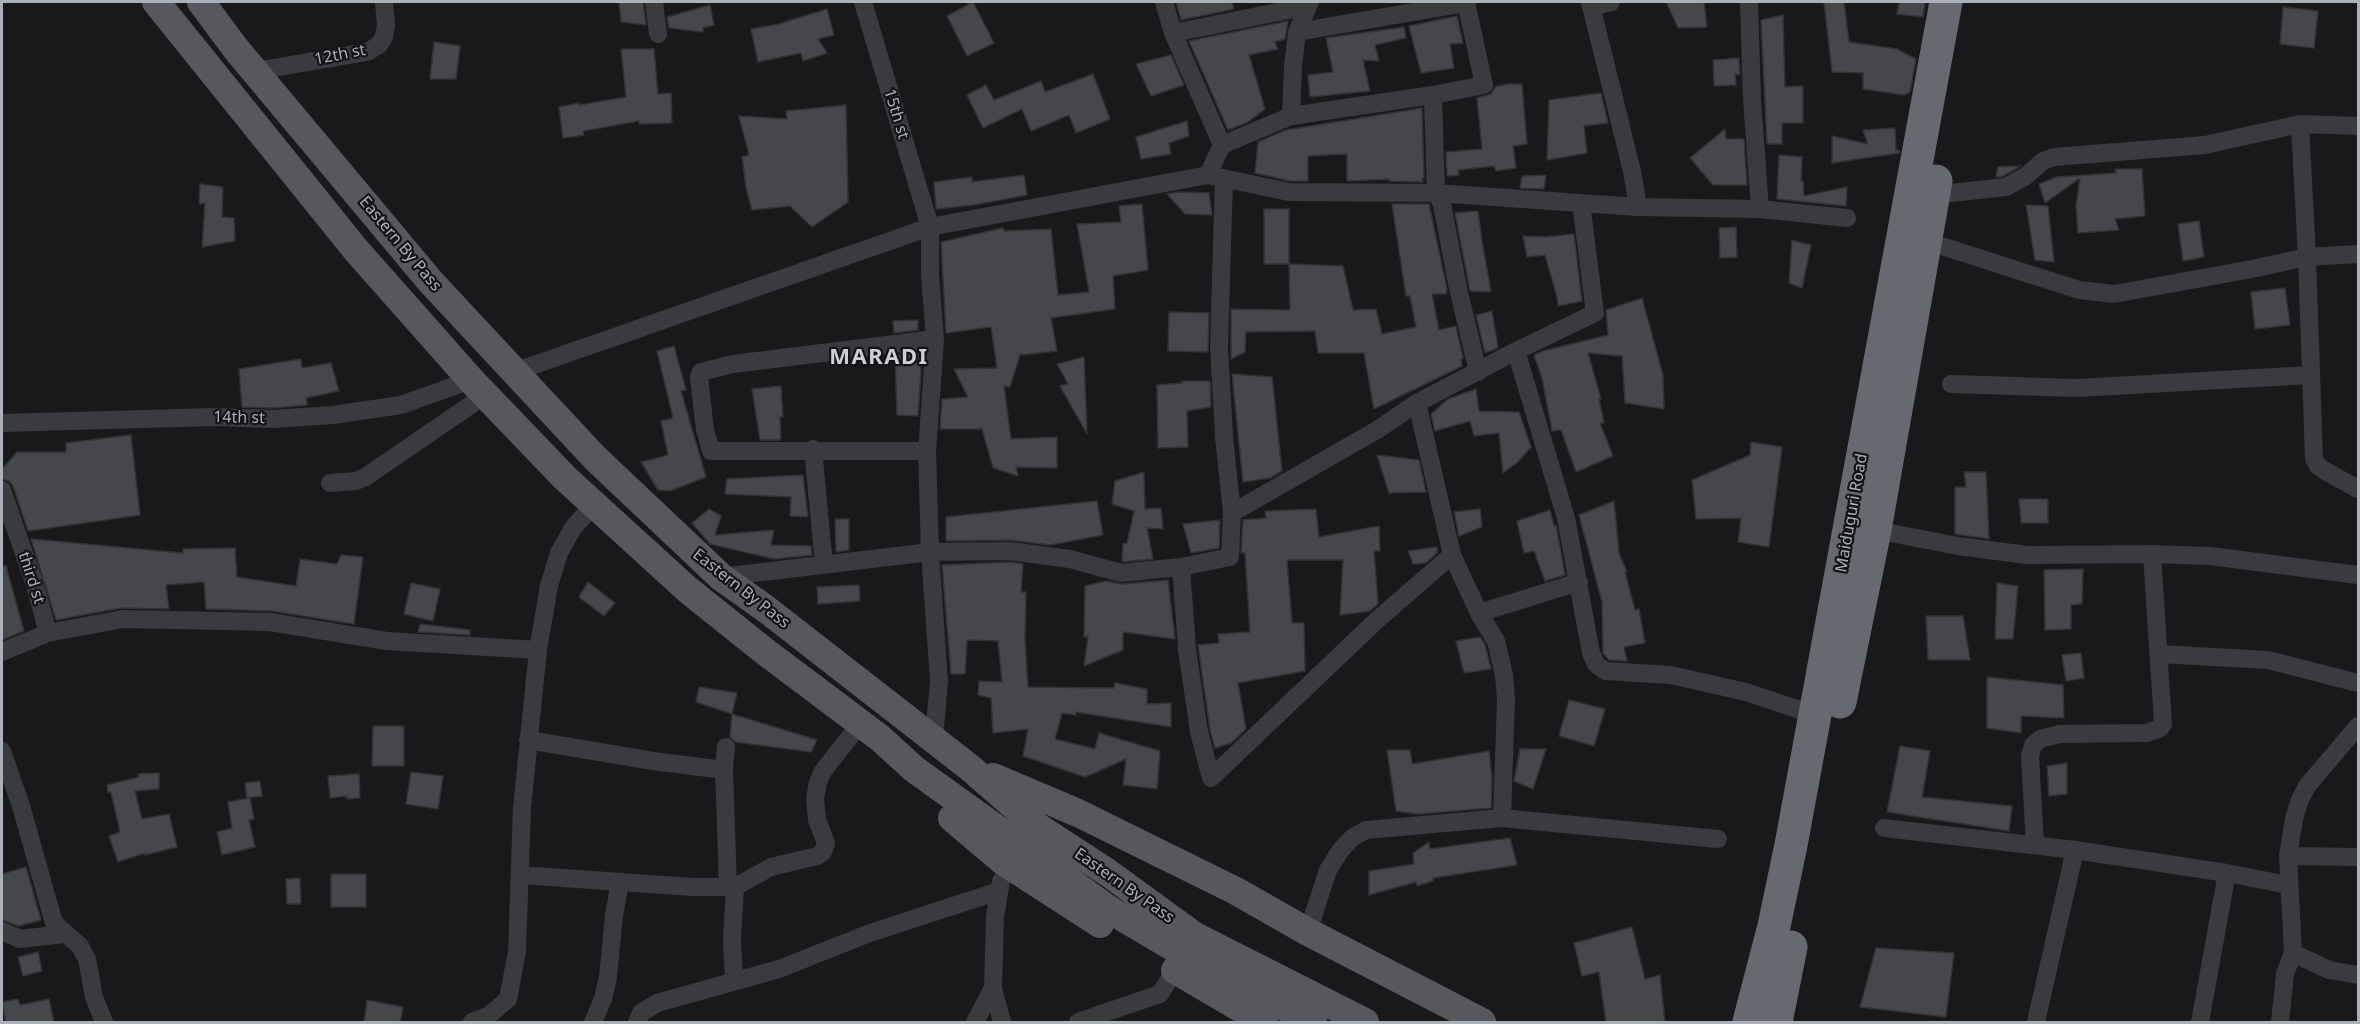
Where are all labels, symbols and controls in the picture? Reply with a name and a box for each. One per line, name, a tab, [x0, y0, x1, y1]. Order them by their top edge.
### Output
street label: 12th st	[313, 41, 367, 69]
street label: 15th st	[879, 87, 913, 141]
street label: Eastern By Pass	[355, 193, 445, 295]
district label: MARADI	[829, 345, 929, 371]
street label: 14th st	[213, 408, 265, 428]
street label: Maiduguri Road	[1832, 452, 1872, 574]
street label: Eastern By Pass	[689, 545, 793, 633]
street label: third st	[14, 550, 48, 606]
street label: Eastern By Pass	[1070, 844, 1178, 928]

